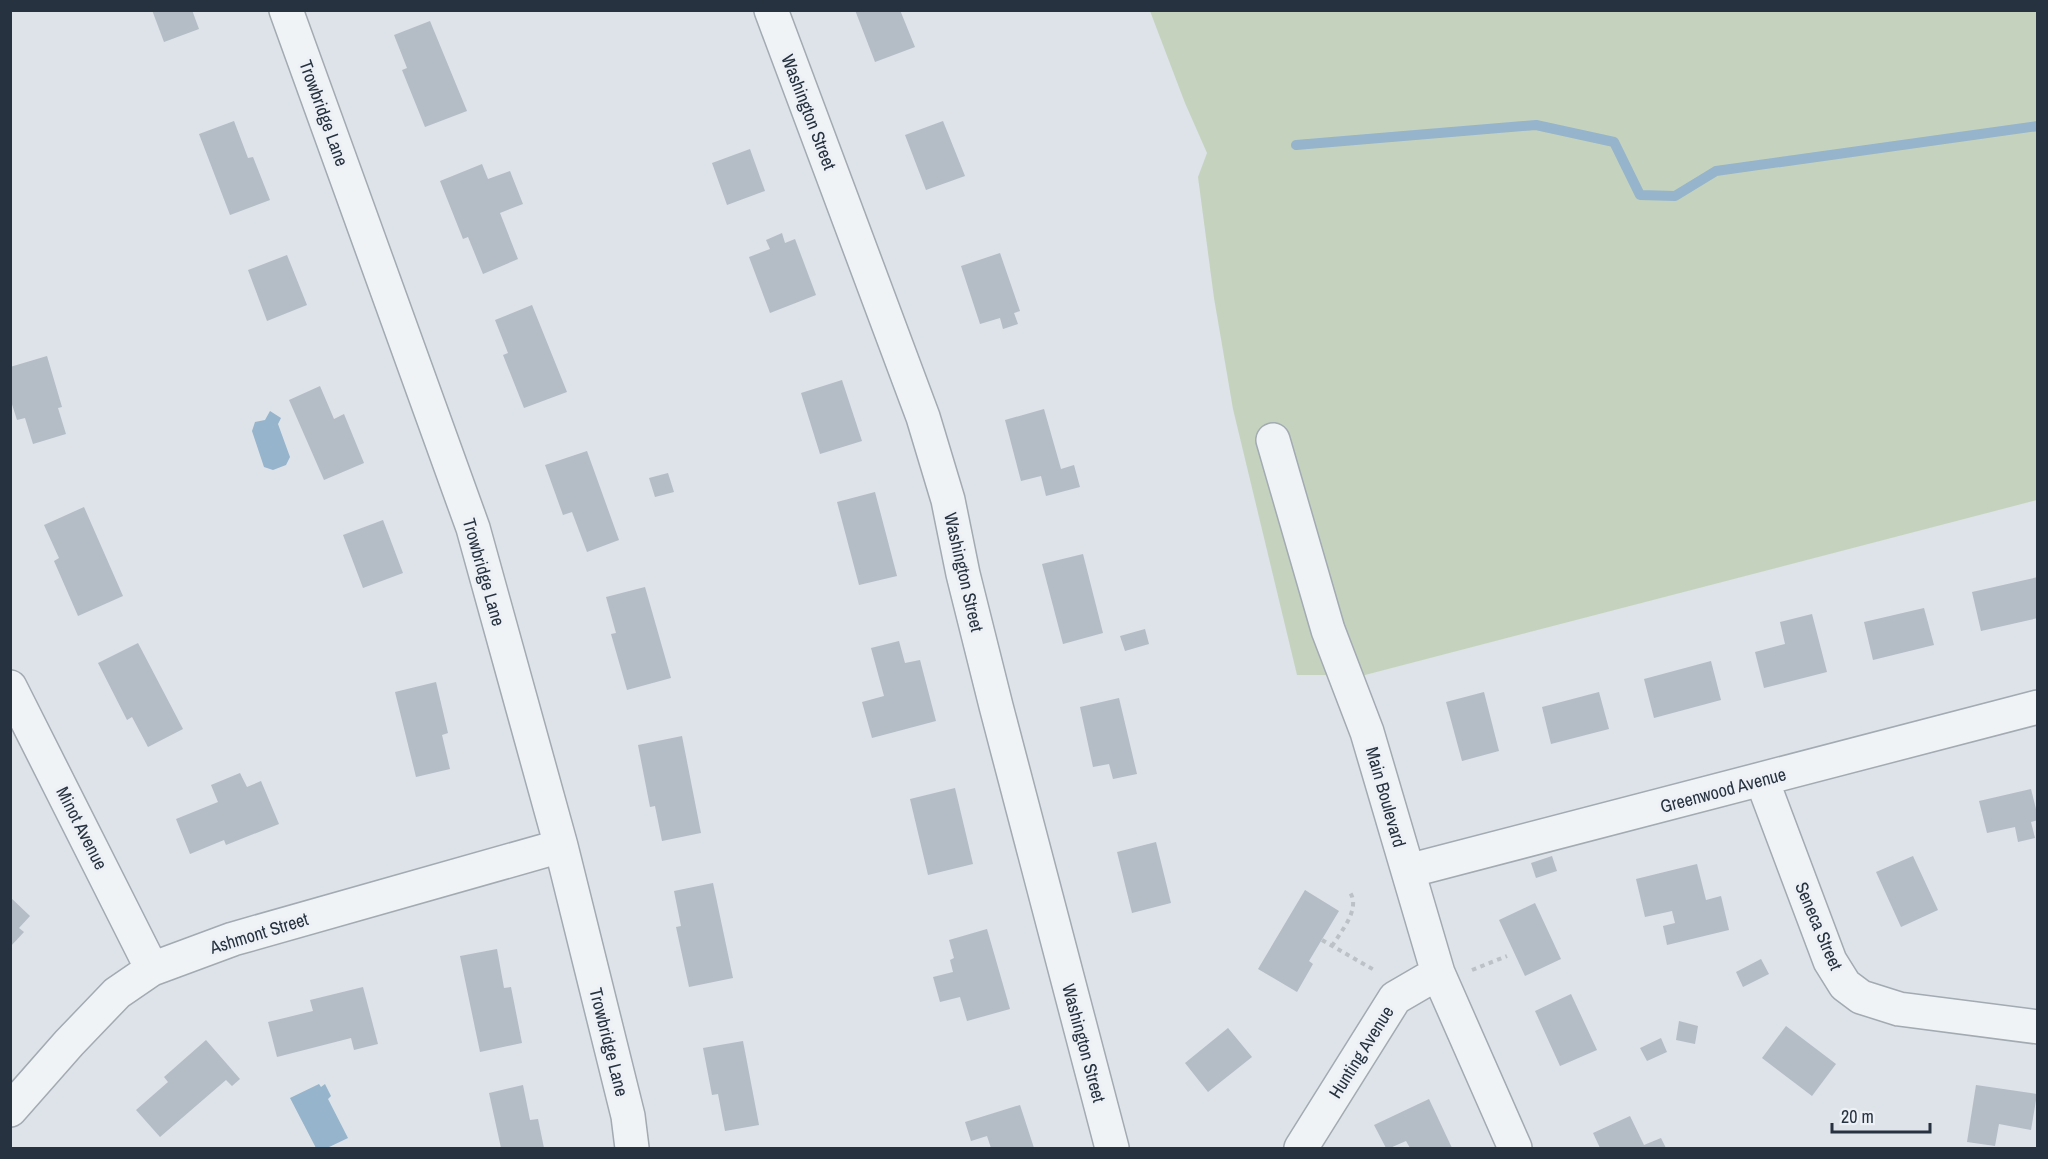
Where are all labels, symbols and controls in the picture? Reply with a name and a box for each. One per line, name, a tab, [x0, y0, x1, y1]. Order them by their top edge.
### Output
street label: Washington Street	[776, 51, 842, 173]
street label: Trowbridge Lane	[293, 57, 355, 169]
street label: Washington Street	[938, 510, 990, 634]
street label: Trowbridge Lane	[457, 515, 511, 629]
street label: Main Boulevard	[1360, 744, 1412, 850]
street label: Greenwood Avenue	[1657, 761, 1789, 819]
street label: Minot Avenue	[50, 782, 114, 874]
street label: Seneca Street	[1789, 878, 1849, 974]
street label: Ashmont Street	[206, 906, 311, 960]
street label: Washington Street	[1056, 981, 1112, 1105]
street label: Trowbridge Lane	[583, 985, 635, 1099]
street label: Hunting Avenue	[1323, 1001, 1399, 1103]
scale bar	[1832, 1096, 1930, 1134]
text: 20 m	[1841, 1104, 1874, 1129]

